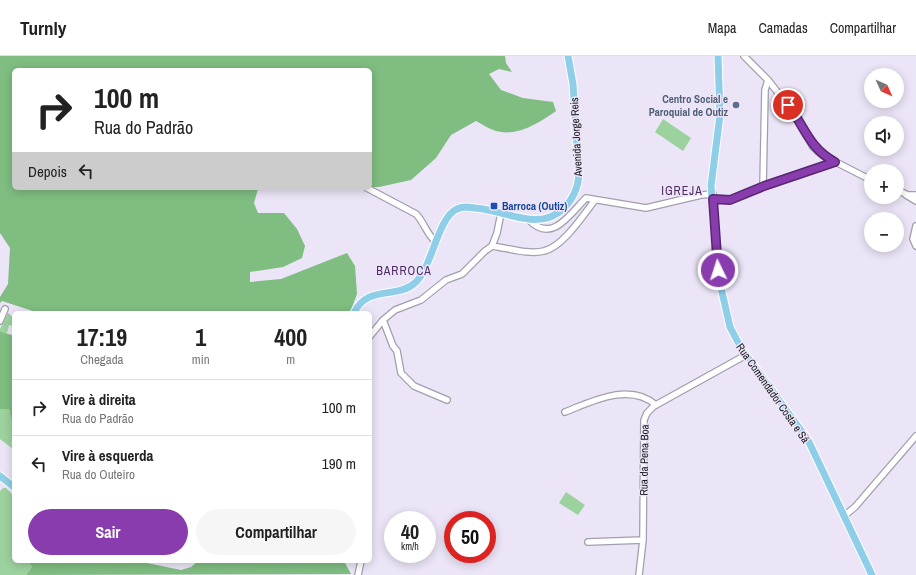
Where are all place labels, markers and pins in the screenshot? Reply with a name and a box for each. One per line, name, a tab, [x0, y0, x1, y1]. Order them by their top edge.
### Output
pin	[771, 88, 805, 122]
place label: Centro Social e Paroquial de Outiz	[649, 92, 728, 119]
marker: Centro Social e Paroquial de Outiz	[731, 100, 741, 110]
place label: Barroca (Outiz)	[502, 199, 567, 213]
marker: Barroca (Outiz)	[489, 201, 499, 211]

